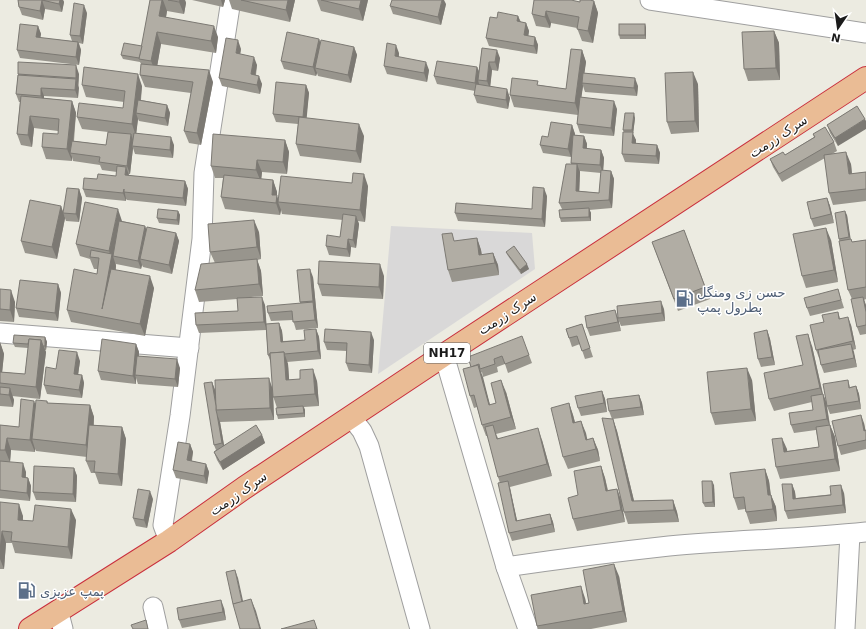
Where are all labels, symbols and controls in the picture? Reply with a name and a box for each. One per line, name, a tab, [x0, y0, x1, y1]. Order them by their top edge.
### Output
north arrow	[818, 8, 858, 48]
text: N	[830, 30, 842, 45]
street label: سرک زرمت	[746, 112, 811, 162]
place label: حسن زی ومنگل پطرول پمپ	[697, 285, 785, 316]
street label: سرک زرمت	[475, 289, 540, 339]
fuel station icon: حسن زی ومنگل پطرول پمپ	[674, 289, 694, 309]
road number: NH17	[424, 343, 470, 363]
street label: سرک زرمت	[207, 468, 270, 519]
fuel station icon: پمپ عزیزی	[17, 581, 37, 601]
place label: پمپ عزیزی	[40, 584, 104, 600]

